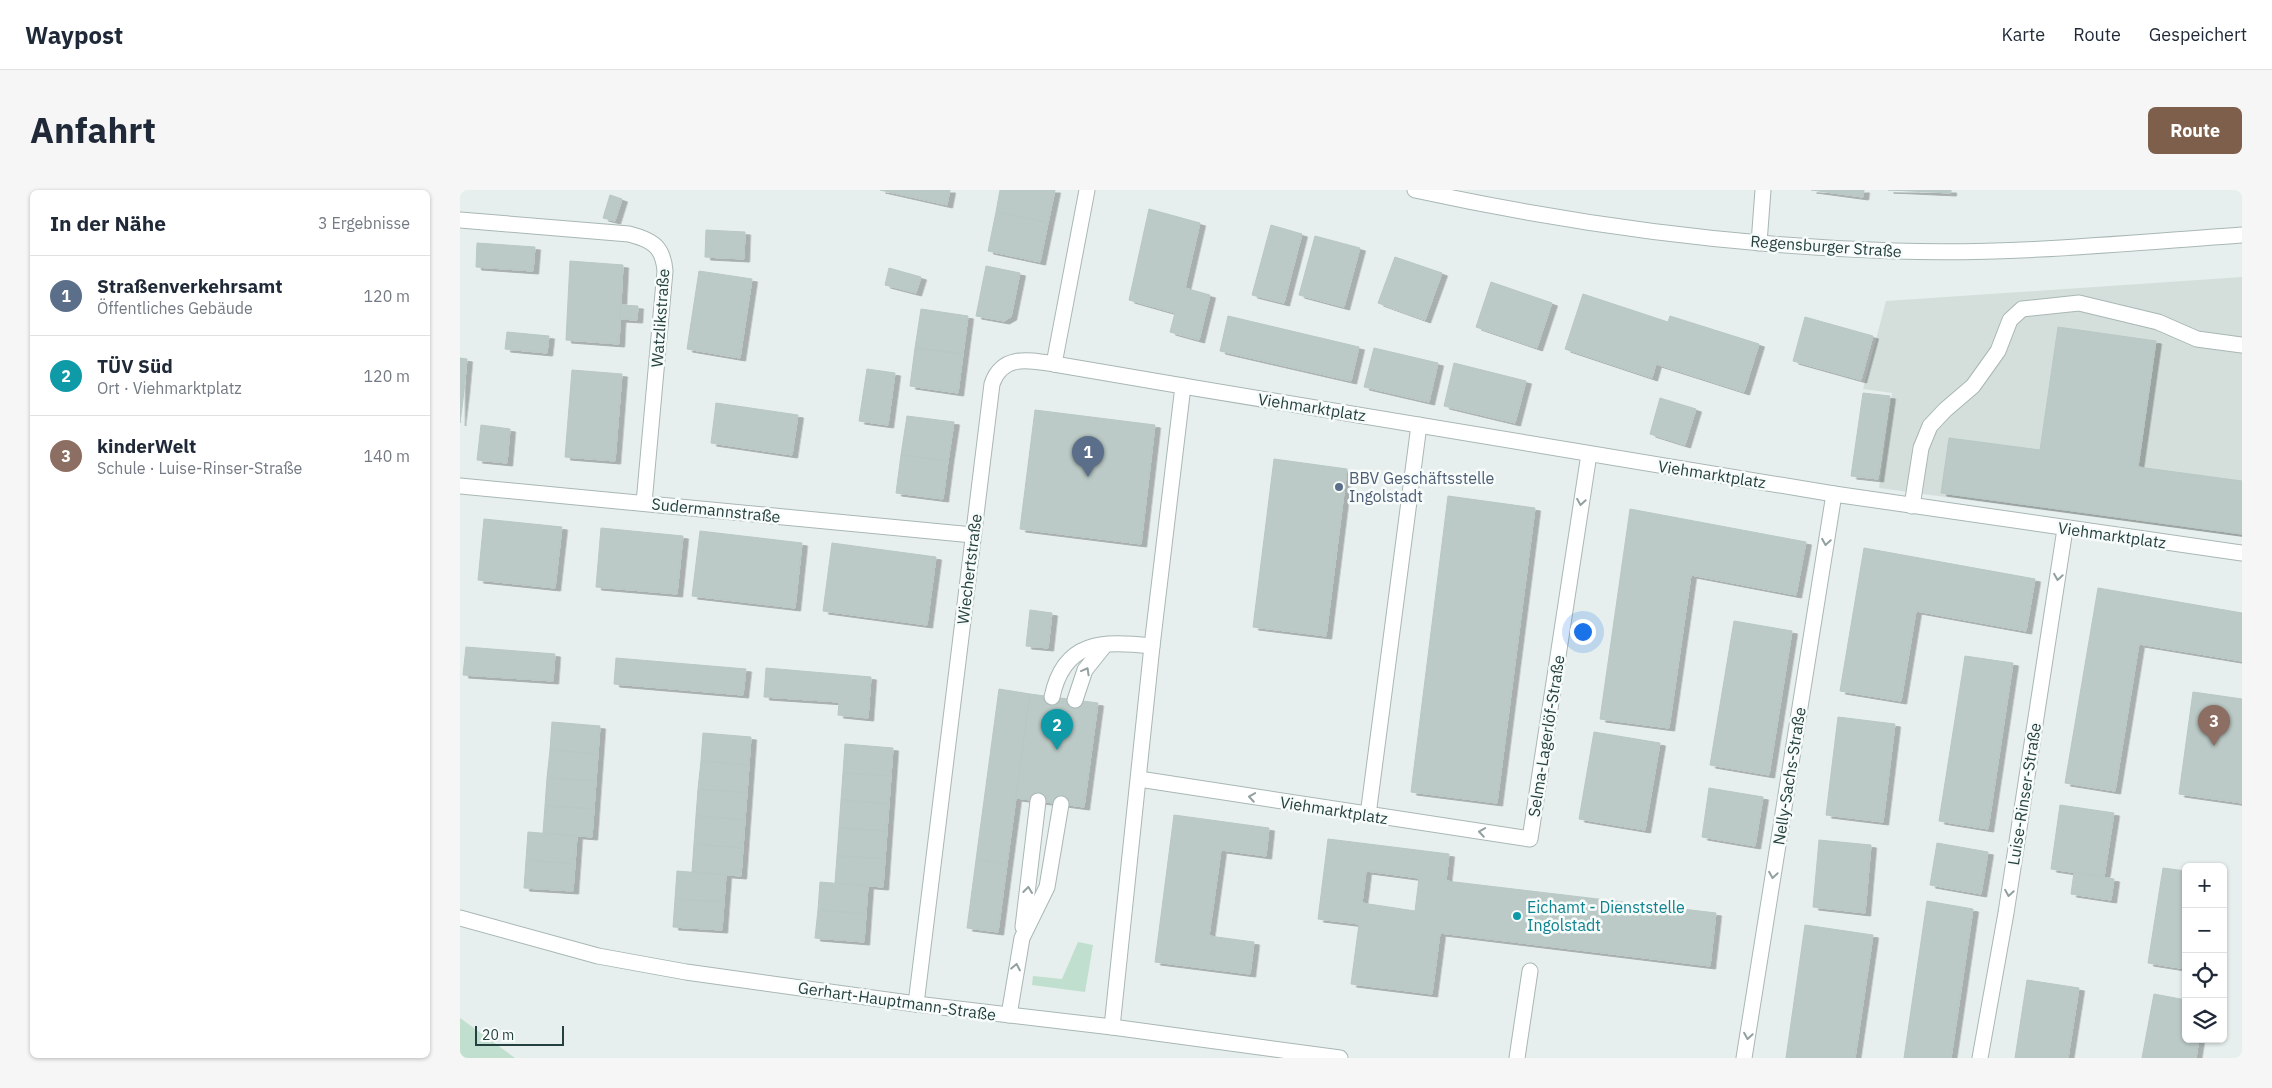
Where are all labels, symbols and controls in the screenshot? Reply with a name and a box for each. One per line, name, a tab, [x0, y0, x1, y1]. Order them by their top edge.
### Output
text: Waypost	[25, 19, 123, 51]
text: Karte	[2002, 23, 2045, 46]
text: Route	[2073, 23, 2121, 46]
text: Gespeichert	[2149, 23, 2247, 46]
text: Anfahrt	[30, 107, 156, 153]
button: Route	[2148, 107, 2242, 154]
text: In der Nähe	[50, 209, 166, 237]
text: 3 Ergebnisse	[318, 213, 410, 233]
street label: Regensburger Straße	[1750, 231, 1903, 261]
street label: Watzlikstraße	[647, 268, 673, 368]
text: Straßenverkehrsamt	[97, 274, 283, 298]
text: 1	[61, 286, 71, 306]
text: 120 m	[363, 286, 410, 306]
text: Öffentliches Gebäude	[97, 298, 253, 318]
text: TÜV Süd	[97, 354, 173, 378]
text: 2	[61, 366, 71, 386]
text: 120 m	[363, 366, 410, 386]
text: Ort · Viehmarktplatz	[97, 378, 242, 398]
street label: Viehmarktplatz	[1257, 389, 1367, 425]
text: kinderWelt	[97, 434, 196, 458]
pin: 1	[1072, 436, 1104, 477]
text: 3	[61, 446, 71, 466]
text: 140 m	[363, 446, 410, 466]
street label: Viehmarktplatz	[1657, 456, 1767, 492]
text: Schule · Luise-Rinser-Straße	[97, 458, 302, 478]
place label: BBV Geschäftsstelle Ingolstadt	[1349, 468, 1495, 506]
marker: BBV Geschäftsstelle Ingolstadt	[1333, 481, 1345, 493]
street label: Sudermannstraße	[650, 493, 782, 527]
one-way arrow	[1577, 498, 1587, 507]
street label: Wiechertstraße	[952, 512, 986, 625]
street label: Viehmarktplatz	[2057, 518, 2167, 552]
one-way arrow	[1821, 538, 1832, 546]
one-way arrow	[2053, 573, 2063, 581]
your location	[1570, 619, 1596, 645]
street label: Selma-Lagerlöf-Straße	[1523, 653, 1569, 818]
one-way arrow	[1080, 667, 1090, 676]
street label: Nelly-Sachs-Straße	[1768, 705, 1810, 846]
pin: 3	[2198, 705, 2230, 746]
pin: 2	[1041, 709, 1073, 750]
street label: Luise-Rinser-Straße	[2003, 721, 2045, 867]
one-way arrow	[1248, 792, 1256, 802]
street label: Viehmarktplatz	[1279, 792, 1389, 828]
one-way arrow	[1478, 828, 1486, 838]
map controls	[2182, 863, 2227, 1043]
button: +	[2182, 863, 2227, 908]
one-way arrow	[1768, 871, 1778, 879]
one-way arrow	[1022, 886, 1033, 894]
one-way arrow	[2005, 889, 2015, 898]
place label: Eichamt - Dienststelle Ingolstadt	[1527, 897, 1685, 935]
button: −	[2182, 908, 2227, 953]
marker: Eichamt - Dienststelle Ingolstadt	[1511, 910, 1523, 922]
button: locate	[2182, 953, 2227, 998]
one-way arrow	[1010, 963, 1021, 972]
street label: Gerhart-Hauptmann-Straße	[797, 977, 998, 1025]
button: layers	[2182, 998, 2227, 1043]
scale bar	[475, 1023, 564, 1046]
text: 20 m	[482, 1026, 514, 1044]
one-way arrow	[1743, 1031, 1753, 1040]

